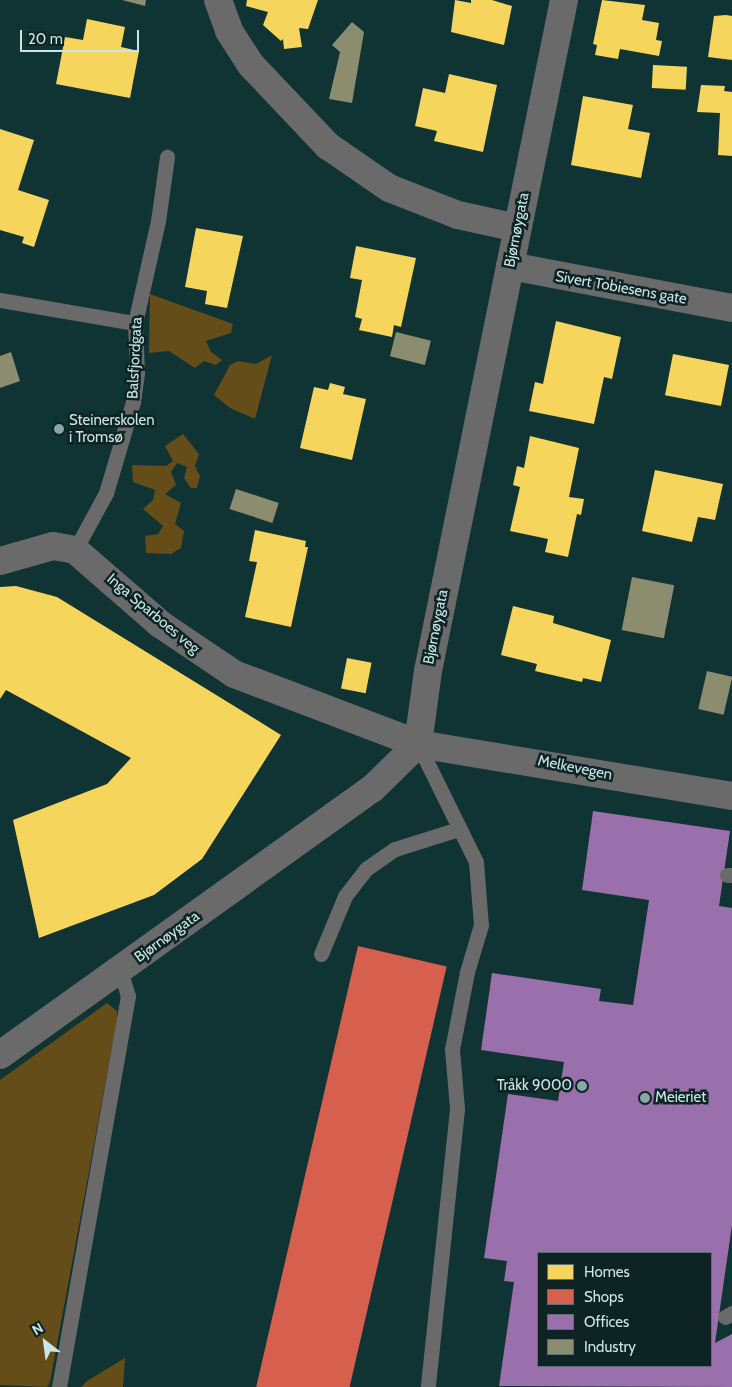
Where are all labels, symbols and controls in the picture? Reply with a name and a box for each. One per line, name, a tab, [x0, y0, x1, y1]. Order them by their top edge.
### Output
scale bar	[22, 20, 141, 52]
text: 20 m	[28, 30, 63, 48]
street label: Bjørnøygata	[501, 191, 533, 269]
street label: Sivert Tobiesens gate	[554, 268, 688, 308]
street label: Balsfjordgata	[124, 317, 146, 399]
place label: Steinerskolen i Tromsø	[69, 411, 155, 446]
marker: Steinerskolen i Tromsø	[53, 423, 65, 435]
street label: Inga Sparboes veg	[103, 570, 203, 658]
street label: Bjørnøygata	[420, 588, 452, 666]
street label: Melkevegen	[536, 752, 614, 784]
street label: Bjørnøygata	[131, 907, 203, 967]
place label: Tråkk 9000	[497, 1077, 572, 1095]
marker: Tråkk 9000	[576, 1080, 588, 1092]
place label: Meieriet	[655, 1089, 706, 1107]
marker: Meieriet	[639, 1092, 651, 1104]
legend	[537, 1252, 712, 1367]
text: Homes	[584, 1263, 630, 1281]
text: Shops	[584, 1288, 624, 1306]
text: Offices	[584, 1313, 629, 1331]
north arrow	[20, 1317, 70, 1367]
text: N	[29, 1319, 46, 1339]
text: Industry	[584, 1338, 636, 1356]

